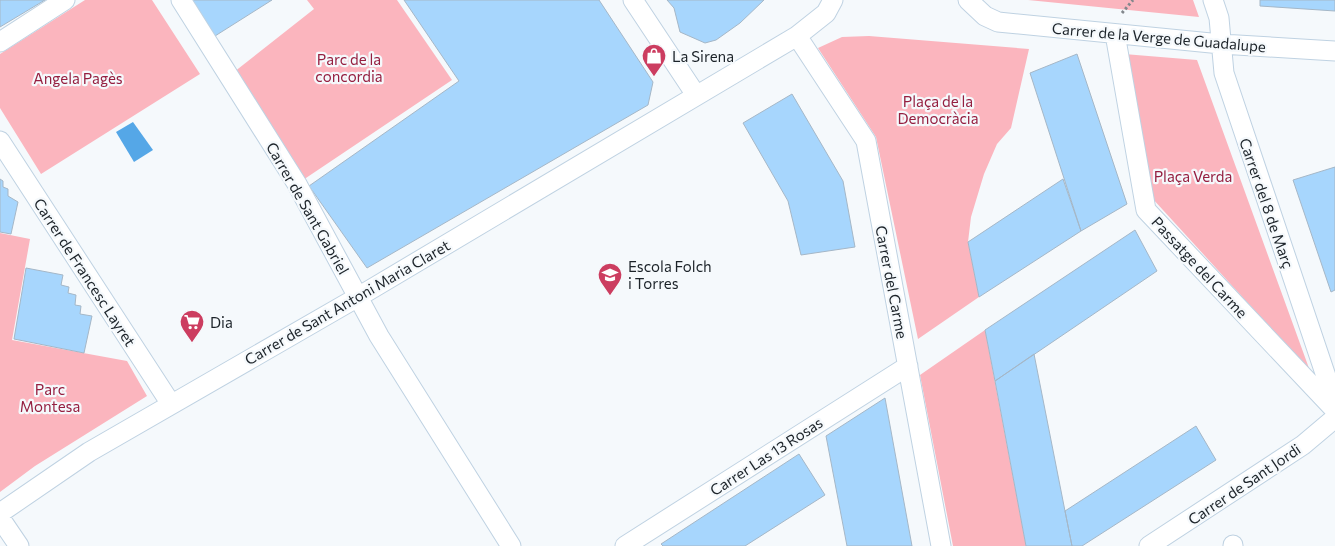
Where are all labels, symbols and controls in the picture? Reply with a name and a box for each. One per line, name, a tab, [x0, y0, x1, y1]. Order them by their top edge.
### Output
street label: Carrer de la Verge de Guadalupe	[1051, 19, 1267, 55]
shop icon: La Sirena	[641, 43, 667, 77]
place label: La Sirena	[672, 47, 734, 65]
park label: Parc de la concordia	[315, 50, 383, 85]
park label: Angela Pagès	[33, 69, 123, 87]
park label: Plaça de la Democràcia	[897, 92, 979, 127]
street label: Carrer del 8 de Març	[1236, 136, 1298, 270]
street label: Carrer de Sant Gabriel	[263, 139, 353, 277]
park label: Plaça Verda	[1154, 167, 1232, 185]
street label: Carrer de Francesc Layret	[30, 195, 140, 349]
street label: Passatge del Carme	[1148, 213, 1252, 321]
street label: Carrer del Carme	[872, 224, 912, 340]
street label: Carrer de Sant Antoni Maria Claret	[241, 236, 453, 368]
place label: Escola Folch i Torres	[628, 257, 712, 292]
school or university icon: Escola Folch i Torres	[597, 262, 623, 296]
supermarket icon: Dia	[179, 309, 205, 343]
place label: Dia	[210, 313, 233, 331]
park label: Parc Montesa	[20, 380, 80, 415]
street label: Carrer Las 13 Rosas	[706, 413, 826, 499]
street label: Carrer de Sant Jordi	[1184, 440, 1304, 528]

